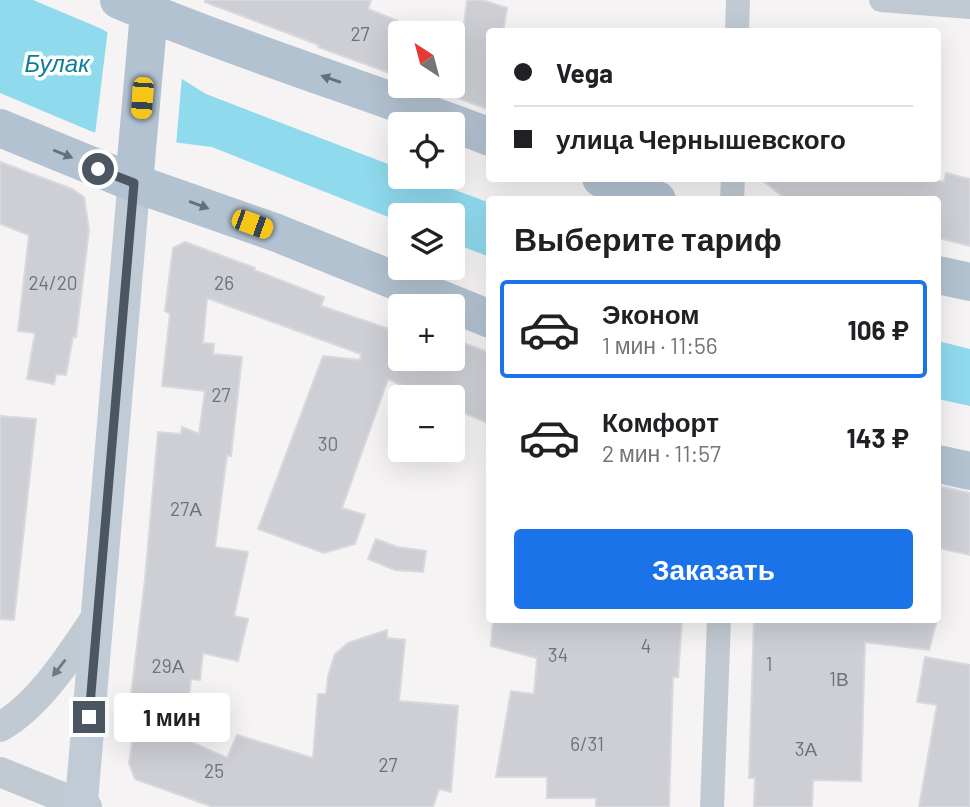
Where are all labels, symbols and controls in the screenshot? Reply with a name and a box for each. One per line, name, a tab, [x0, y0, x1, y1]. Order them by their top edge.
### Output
north arrow	[388, 21, 466, 98]
map controls	[388, 21, 465, 462]
house number: 27	[350, 22, 370, 45]
water label: Булак	[24, 48, 91, 77]
text: Vega	[556, 57, 613, 88]
one-way arrow	[320, 73, 341, 84]
car	[131, 76, 154, 120]
button: locate	[388, 112, 465, 189]
text: улица Чернышевского	[556, 123, 846, 154]
one-way arrow	[53, 149, 74, 160]
route start	[82, 153, 114, 185]
one-way arrow	[189, 200, 210, 211]
button: layers	[388, 203, 465, 280]
car	[229, 207, 276, 241]
text: Выберите тариф	[514, 219, 782, 257]
house number: 24/20	[28, 271, 78, 294]
house number: 26	[214, 271, 234, 294]
button: +	[388, 294, 465, 371]
icon: car	[518, 298, 581, 361]
text: Эконом	[602, 298, 700, 329]
text: 106 ₽	[848, 314, 909, 345]
text: 1 мин · 11:56	[602, 331, 718, 359]
house number: 27	[211, 383, 231, 406]
button: −	[388, 385, 465, 462]
icon: car	[518, 406, 581, 469]
text: Комфорт	[602, 406, 719, 437]
text: 143 ₽	[847, 422, 909, 453]
house number: 30	[318, 432, 338, 455]
text: 2 мин · 11:57	[602, 439, 721, 467]
house number: 27А	[170, 497, 202, 520]
button: Заказать	[514, 529, 913, 609]
house number: 4	[641, 634, 651, 657]
house number: 34	[548, 643, 568, 666]
house number: 1	[766, 652, 772, 675]
house number: 29А	[152, 654, 185, 677]
one-way arrow	[52, 659, 67, 677]
house number: 1В	[829, 667, 849, 690]
callout: 1 мин	[114, 692, 229, 742]
route end	[73, 701, 105, 733]
text: 1 мин	[143, 703, 201, 731]
house number: 6/31	[570, 732, 604, 755]
house number: 3А	[795, 737, 818, 760]
house number: 27	[378, 753, 398, 776]
house number: 25	[204, 759, 224, 782]

